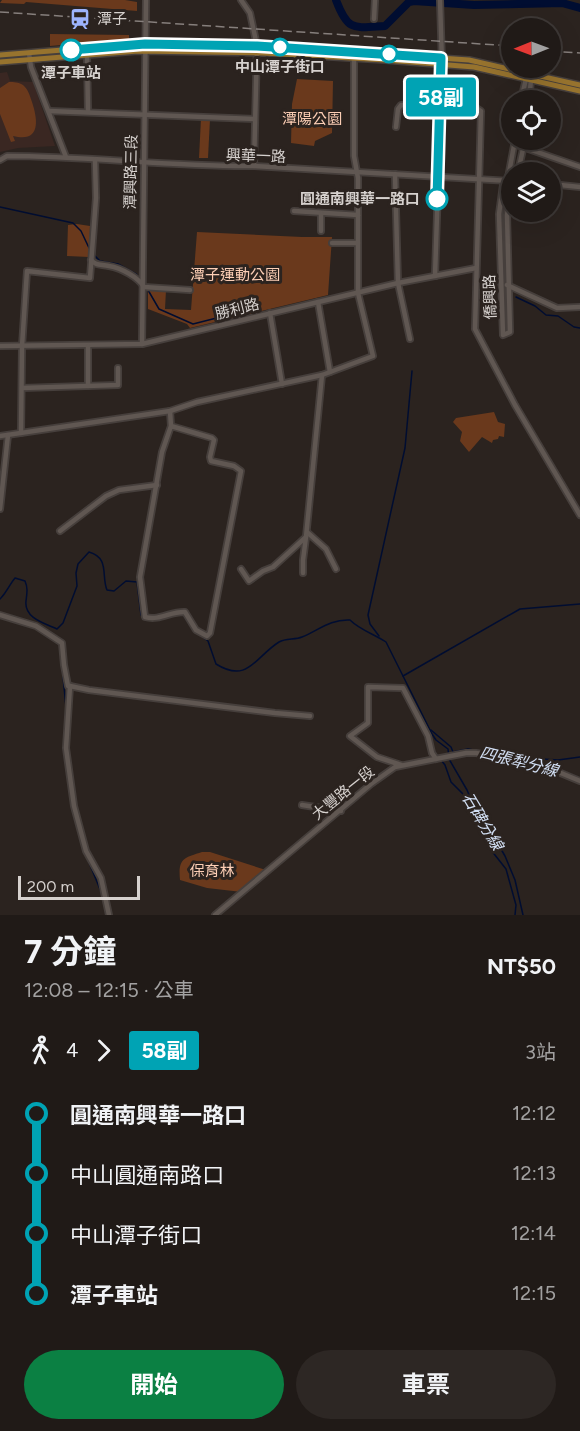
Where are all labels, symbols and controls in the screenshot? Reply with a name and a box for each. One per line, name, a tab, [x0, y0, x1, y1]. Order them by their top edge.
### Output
station icon: 潭子	[68, 7, 92, 31]
place label: 潭子	[97, 10, 127, 28]
north arrow	[501, 18, 561, 78]
map controls	[501, 18, 561, 222]
marker: 中山潭子街口	[271, 38, 289, 56]
marker: 潭子車站	[60, 39, 82, 61]
unlabelled marker	[380, 45, 398, 63]
place label: 中山潭子街口	[235, 58, 325, 76]
place label: 潭子車站	[41, 64, 101, 82]
line badge: 58副	[406, 78, 476, 116]
text: 58副	[418, 85, 464, 110]
button: locate	[501, 90, 561, 150]
park label: 潭陽公園	[282, 110, 342, 128]
street label: 潭興路三段	[121, 134, 141, 210]
street label: 興華一路	[226, 146, 286, 166]
button: layers	[501, 162, 561, 222]
marker: 圓通南興華一路口	[426, 188, 448, 210]
place label: 圓通南興華一路口	[300, 190, 420, 208]
park label: 潭子運動公園	[190, 266, 280, 284]
street label: 僑興路	[480, 274, 500, 320]
street label: 勝利路	[213, 295, 261, 323]
water label: 四張犁分線	[478, 743, 562, 781]
street label: 大豐路一段	[308, 762, 378, 824]
water label: 石碑分線	[458, 789, 508, 855]
park label: 保育林	[189, 862, 235, 880]
scale bar	[18, 873, 140, 900]
text: 200 m	[27, 877, 74, 896]
text: 7 分鐘	[24, 932, 116, 971]
text: NT$50	[487, 953, 556, 980]
text: 12:08 – 12:15 · 公車	[24, 978, 194, 1002]
icon: walk	[24, 1034, 57, 1067]
icon: forward	[87, 1034, 120, 1067]
text: 4	[66, 1038, 78, 1062]
text: 58副	[141, 1038, 187, 1063]
text: 3站	[525, 1040, 556, 1064]
text: 12:12	[512, 1101, 556, 1125]
text: 圓通南興華一路口	[70, 1102, 246, 1129]
text: 12:13	[512, 1161, 556, 1185]
text: 中山圓通南路口	[70, 1162, 224, 1189]
text: 12:14	[511, 1221, 556, 1245]
text: 中山潭子街口	[70, 1222, 202, 1249]
text: 12:15	[512, 1281, 556, 1305]
text: 潭子車站	[70, 1282, 158, 1309]
button: 開始	[24, 1350, 284, 1419]
button: 車票	[296, 1350, 556, 1419]

